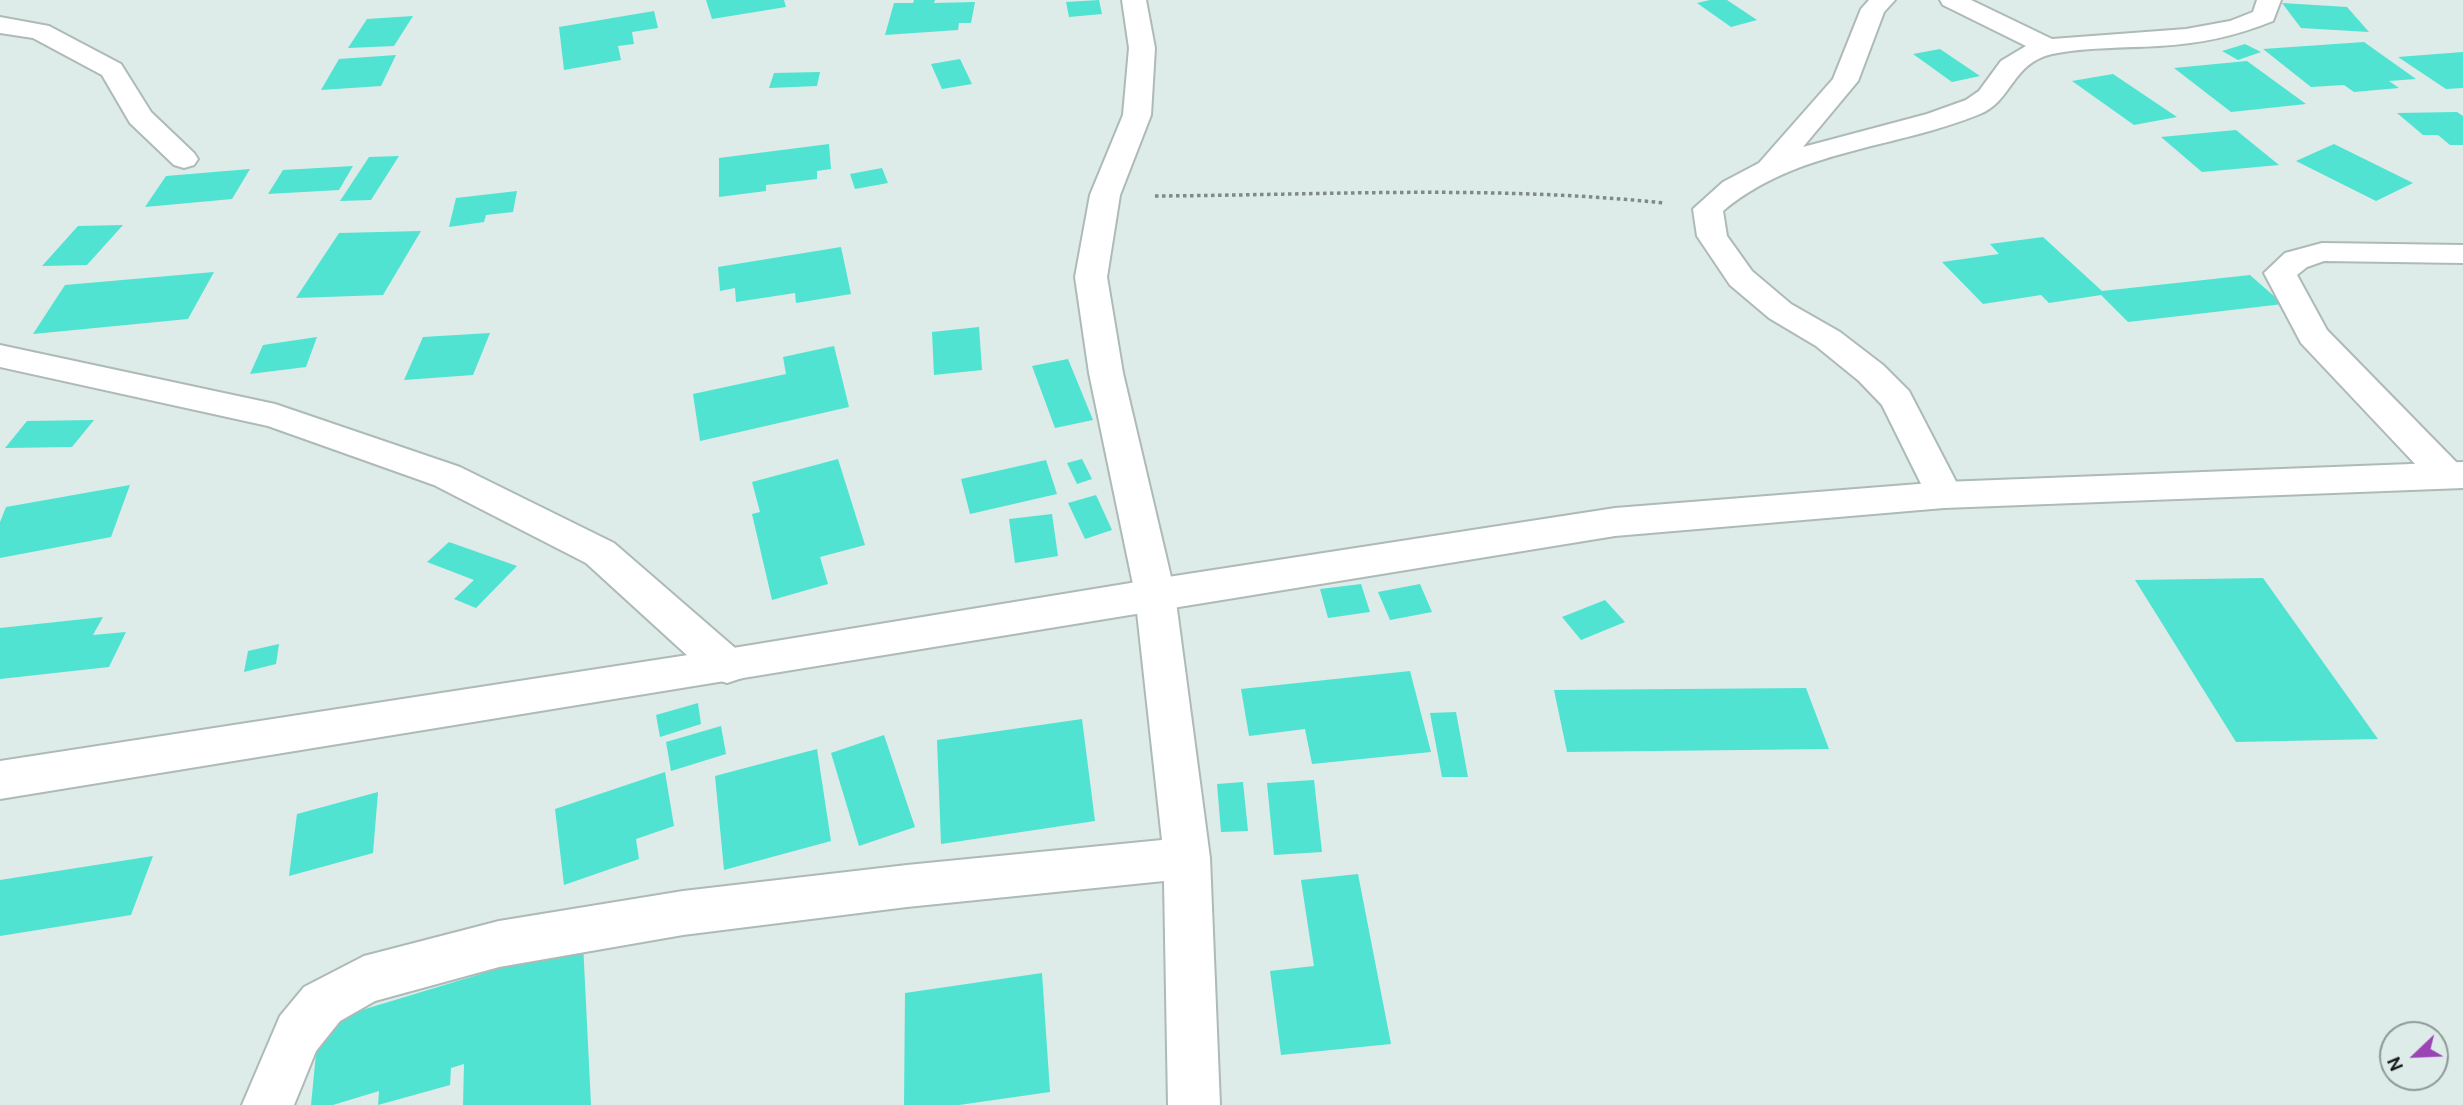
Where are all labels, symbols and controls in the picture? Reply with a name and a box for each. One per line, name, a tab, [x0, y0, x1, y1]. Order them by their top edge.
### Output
north arrow	[2379, 1021, 2449, 1091]
text: N	[2383, 1052, 2410, 1074]

